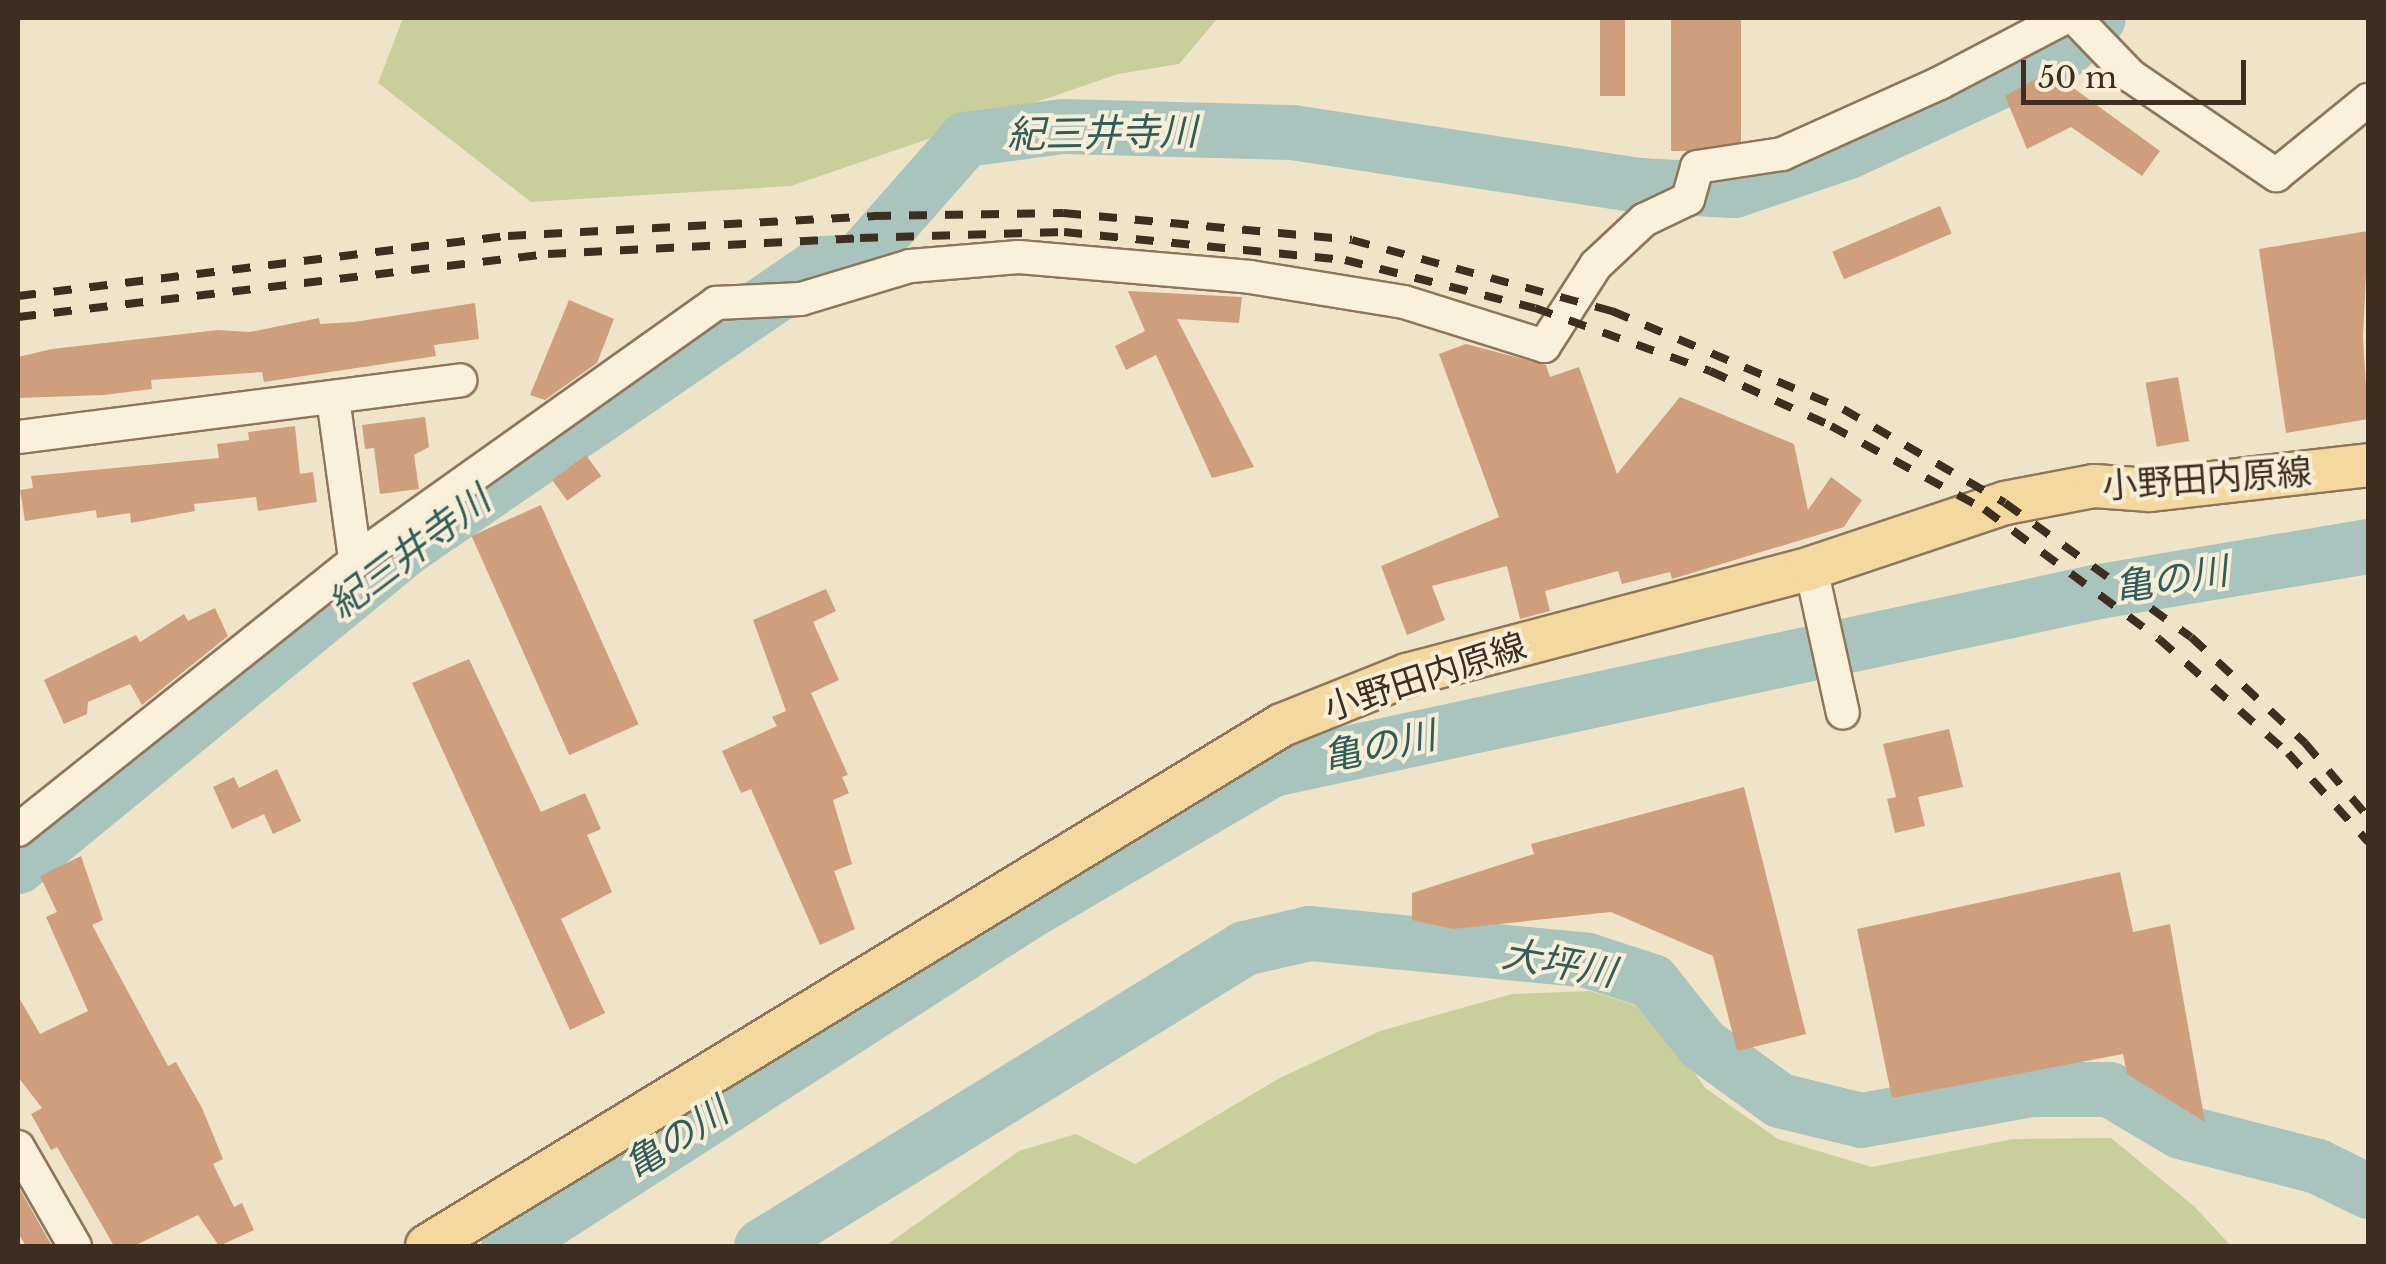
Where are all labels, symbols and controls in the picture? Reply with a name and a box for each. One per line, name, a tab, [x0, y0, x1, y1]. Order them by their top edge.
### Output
scale bar	[2026, 40, 2251, 102]
text: 50 m	[2038, 59, 2117, 96]
water label: 紀三井寺川	[1007, 109, 1197, 157]
street label: 小野田内原線	[2101, 451, 2313, 507]
water label: 紀三井寺川	[319, 477, 499, 627]
water label: 亀の川	[2111, 548, 2231, 610]
street label: 小野田内原線	[1319, 625, 1531, 729]
water label: 亀の川	[1319, 712, 1439, 780]
water label: 大坪川	[1499, 931, 1619, 995]
water label: 亀の川	[616, 1088, 736, 1188]

